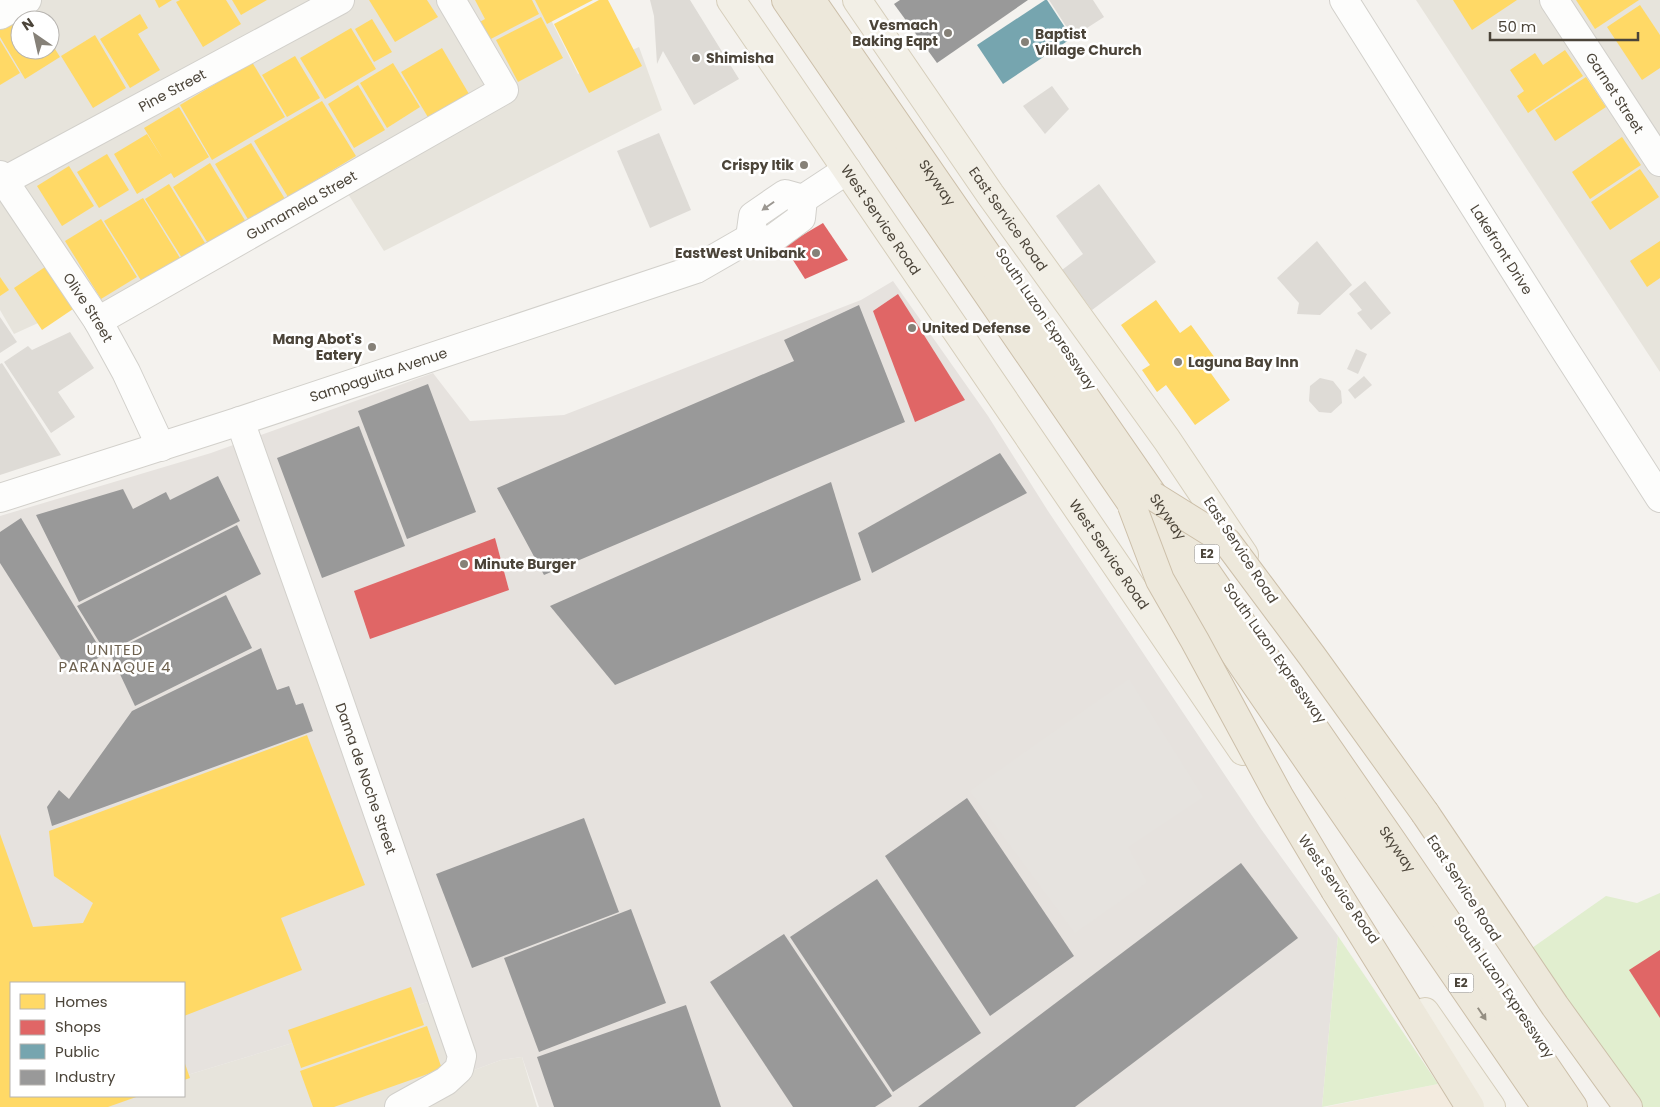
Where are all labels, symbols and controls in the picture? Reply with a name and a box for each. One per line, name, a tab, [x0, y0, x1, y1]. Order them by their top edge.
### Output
north arrow	[10, 10, 60, 60]
scale bar	[1490, 10, 1638, 42]
text: N	[18, 13, 38, 35]
place label: Vesmach Baking Eqpt	[852, 15, 938, 51]
text: 50 m	[1498, 16, 1536, 37]
place label: Baptist Village Church	[1035, 24, 1142, 60]
marker: Vesmach Baking Eqpt	[942, 27, 954, 39]
marker: Baptist Village Church	[1019, 36, 1031, 48]
place label: Shimisha	[706, 48, 774, 68]
street label: Garnet Street	[1581, 48, 1649, 137]
marker: Shimisha	[690, 52, 702, 64]
street label: Pine Street	[135, 64, 209, 117]
place label: Crispy Itik	[721, 155, 794, 175]
street label: Skyway	[914, 156, 960, 210]
marker: Crispy Itik	[798, 159, 810, 171]
street label: West Service Road	[836, 161, 926, 279]
street label: East Service Road	[964, 163, 1052, 275]
street label: Gumamela Street	[242, 166, 360, 245]
street label: Lakefront Drive	[1465, 200, 1538, 299]
one-way arrow	[761, 201, 775, 211]
place label: EastWest Unibank	[675, 243, 806, 263]
street label: South Luzon Expressway	[991, 244, 1101, 394]
marker: EastWest Unibank	[810, 247, 822, 259]
street label: Olive Street	[58, 269, 118, 346]
place label: United Defense	[922, 318, 1031, 338]
marker: United Defense	[906, 322, 918, 334]
place label: Mang Abot's Eatery	[272, 329, 362, 365]
marker: Mang Abot's Eatery	[366, 341, 378, 353]
street label: Sampaguita Avenue	[307, 343, 450, 407]
place label: Laguna Bay Inn	[1188, 352, 1299, 372]
marker: Laguna Bay Inn	[1172, 356, 1184, 368]
street label: Skyway	[1145, 490, 1191, 544]
street label: East Service Road	[1199, 493, 1283, 607]
street label: West Service Road	[1064, 495, 1154, 613]
road number: E2	[1194, 544, 1220, 564]
place label: Minute Burger	[474, 554, 576, 574]
marker: Minute Burger	[458, 558, 470, 570]
street label: South Luzon Expressway	[1219, 579, 1331, 727]
district label: UNITED PARANAQUE 4	[59, 639, 171, 677]
street label: Dama de Noche Street	[331, 700, 401, 857]
street label: Skyway	[1374, 822, 1421, 876]
street label: West Service Road	[1294, 830, 1384, 948]
street label: East Service Road	[1422, 831, 1506, 945]
street label: South Luzon Expressway	[1449, 912, 1559, 1062]
road number: E2	[1448, 974, 1474, 992]
legend	[10, 982, 185, 1097]
text: Homes	[55, 991, 108, 1012]
one-way arrow	[1477, 1007, 1487, 1021]
text: Shops	[55, 1016, 101, 1037]
text: Public	[55, 1041, 100, 1062]
text: Industry	[55, 1066, 116, 1087]

